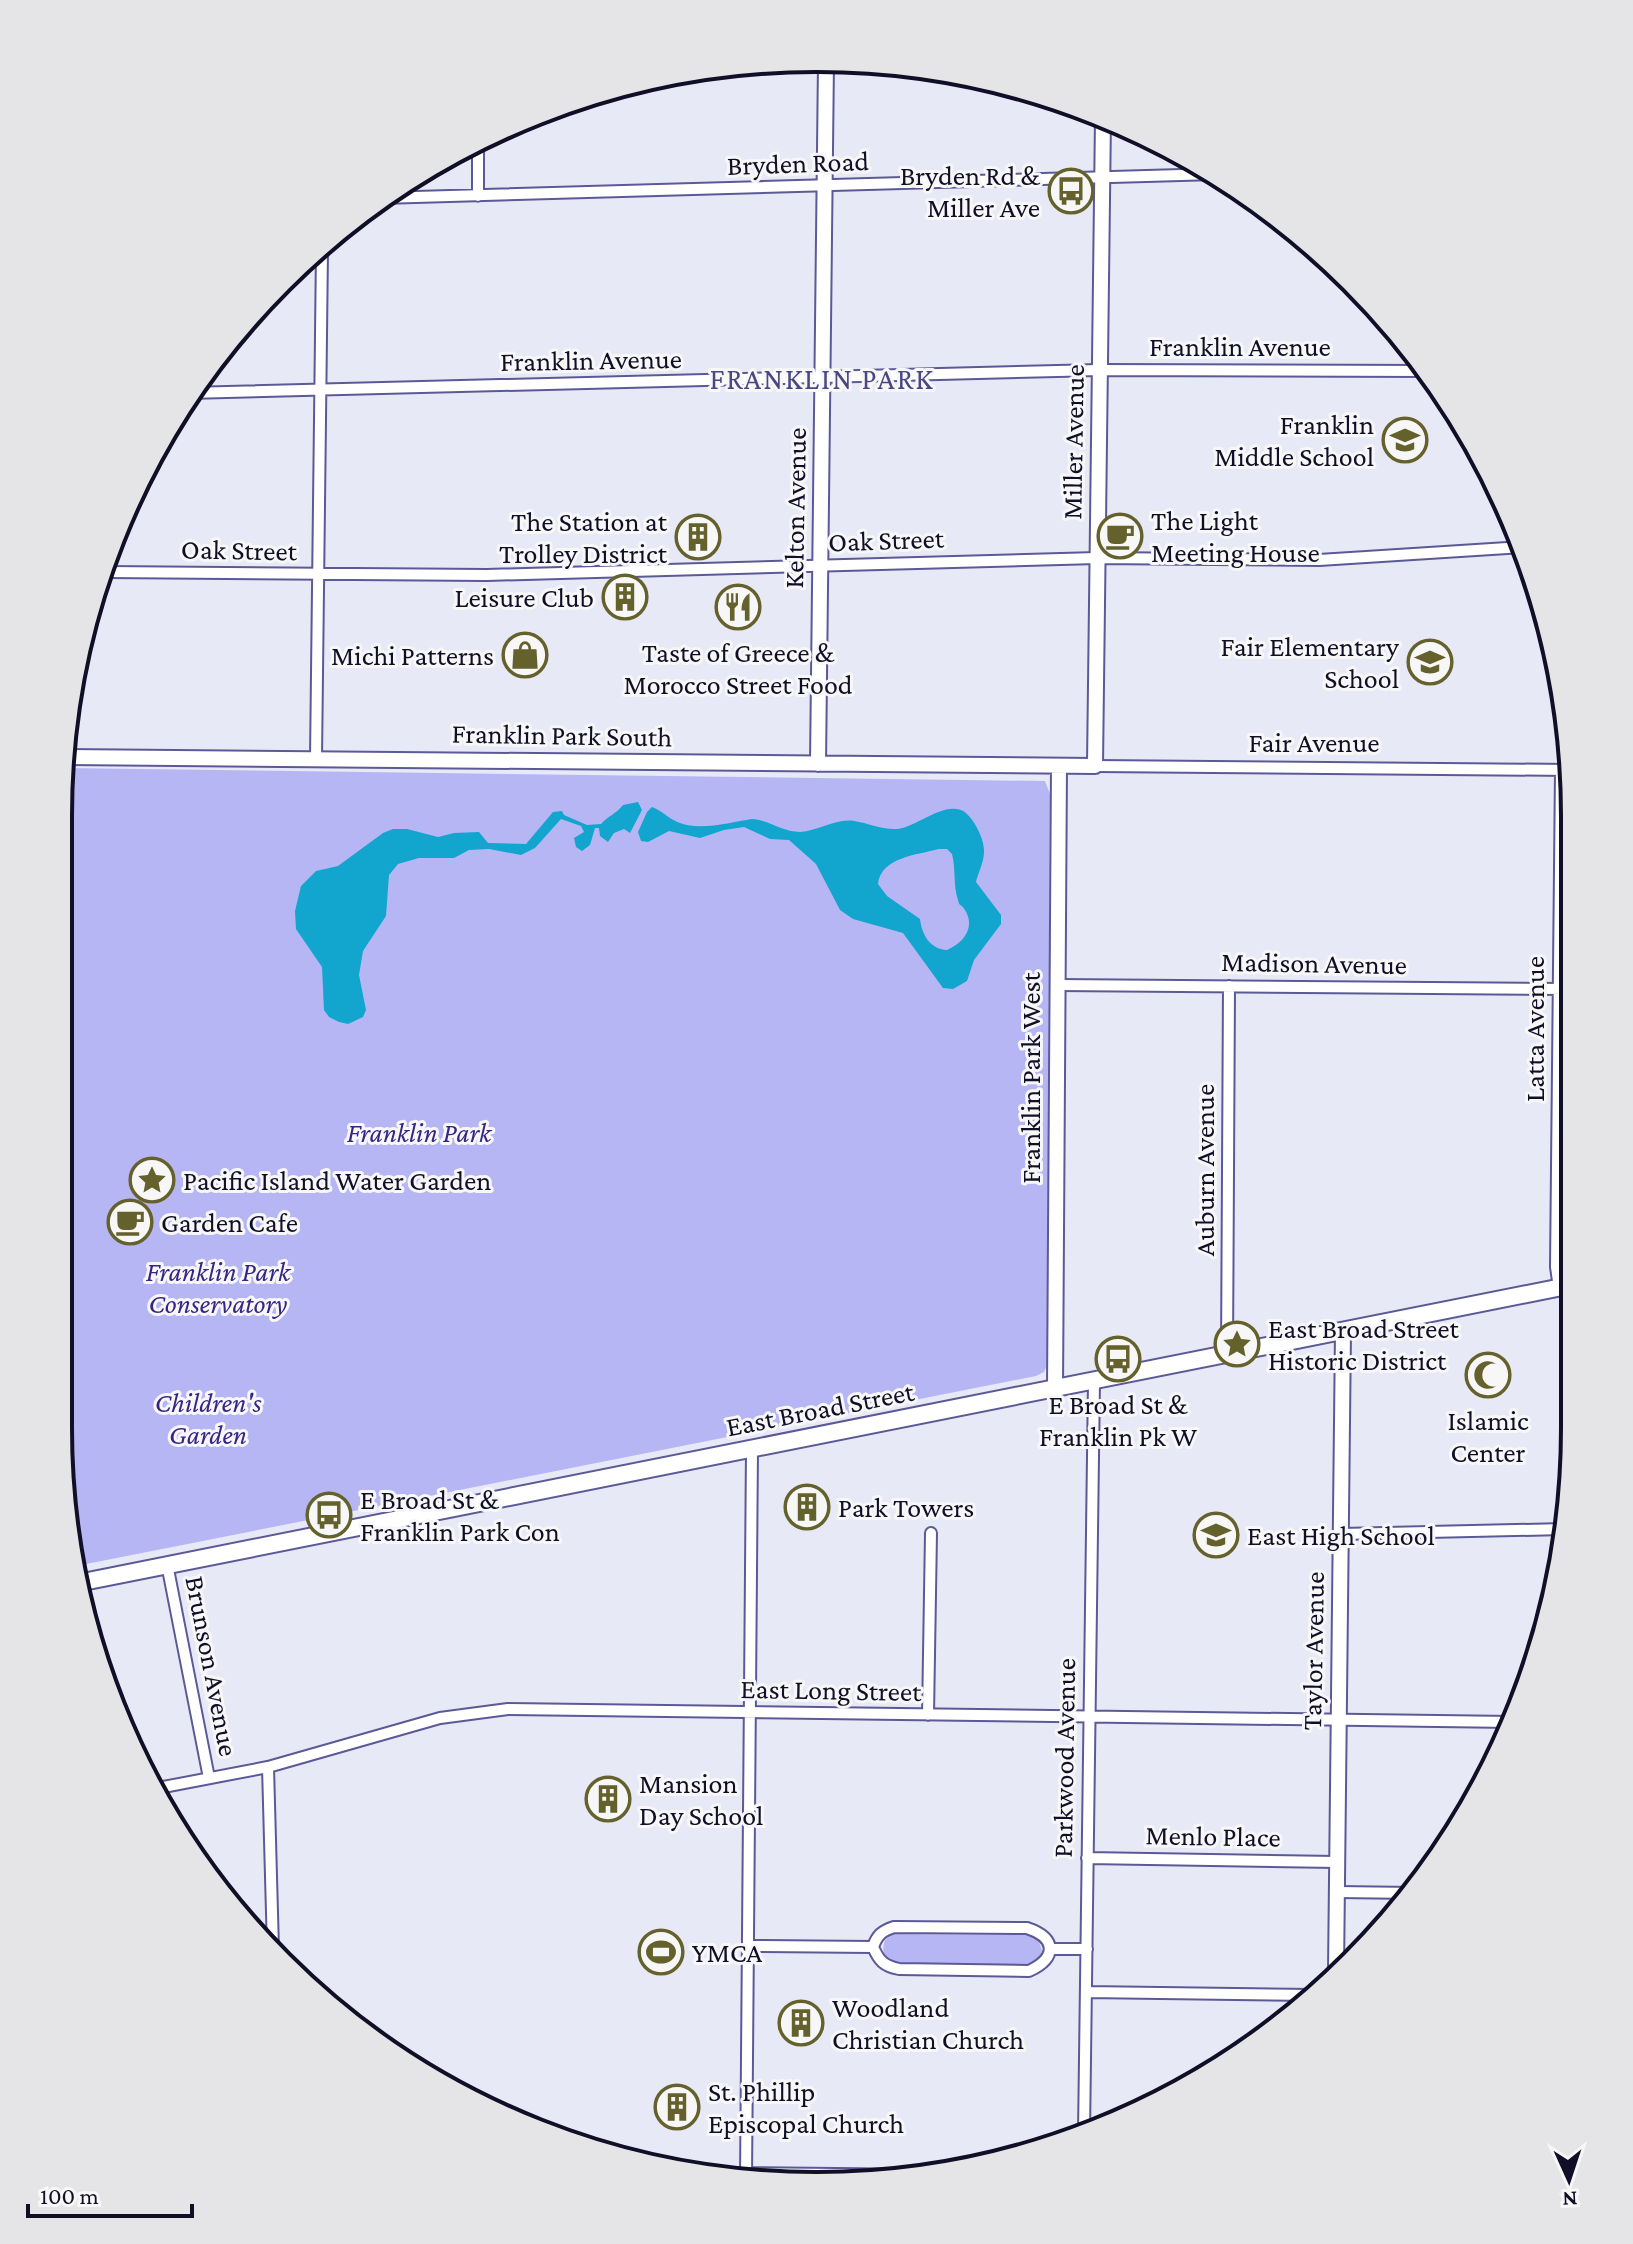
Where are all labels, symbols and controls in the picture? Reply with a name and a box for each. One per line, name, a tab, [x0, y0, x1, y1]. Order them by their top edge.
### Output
street label: Bryden Road	[726, 145, 870, 181]
place label: Bryden Rd & Miller Ave	[900, 160, 1040, 223]
bus stop icon: Bryden Rd & Miller Ave	[1047, 167, 1095, 215]
street label: Franklin Avenue	[1149, 331, 1331, 362]
street label: Franklin Avenue	[500, 343, 682, 377]
district label: FRANKLIN PARK	[710, 362, 934, 395]
street label: Miller Avenue	[1056, 364, 1090, 520]
place label: Franklin Middle School	[1214, 409, 1374, 472]
school or university icon: Franklin Middle School	[1381, 416, 1429, 464]
street label: Kelton Avenue	[778, 427, 812, 589]
place label: The Light Meeting House	[1151, 505, 1320, 568]
place label: The Station at Trolley District	[499, 506, 668, 569]
cafe icon: The Light Meeting House	[1096, 512, 1144, 560]
building icon: The Station at Trolley District	[674, 513, 722, 561]
street label: Oak Street	[828, 522, 945, 558]
street label: Oak Street	[181, 533, 298, 567]
building icon: Leisure Club	[601, 573, 649, 621]
place label: Leisure Club	[455, 582, 594, 613]
restaurant icon: Taste of Greece & Morocco Street Food	[714, 583, 762, 631]
shop icon: Michi Patterns	[501, 631, 549, 679]
place label: Fair Elementary School	[1221, 631, 1400, 694]
place label: Taste of Greece & Morocco Street Food	[623, 637, 853, 700]
school or university icon: Fair Elementary School	[1406, 638, 1454, 686]
place label: Michi Patterns	[331, 640, 494, 671]
street label: Franklin Park South	[451, 718, 673, 752]
street label: Fair Avenue	[1248, 727, 1380, 758]
street label: Madison Avenue	[1221, 946, 1407, 980]
street label: Latta Avenue	[1519, 956, 1550, 1102]
street label: Franklin Park West	[1015, 972, 1046, 1184]
street label: Auburn Avenue	[1189, 1084, 1220, 1256]
park label: Franklin Park	[347, 1117, 493, 1148]
place icon: Pacific Island Water Garden	[128, 1156, 176, 1204]
place label: Pacific Island Water Garden	[183, 1165, 491, 1196]
cafe icon: Garden Cafe	[106, 1198, 154, 1246]
place label: Garden Cafe	[161, 1207, 298, 1238]
park label: Franklin Park Conservatory	[146, 1256, 292, 1319]
place label: East Broad Street Historic District	[1268, 1313, 1460, 1376]
place icon: East Broad Street Historic District	[1213, 1320, 1261, 1368]
bus stop icon: E Broad St & Franklin Pk W	[1094, 1335, 1142, 1383]
mosque icon: Islamic Center	[1464, 1351, 1512, 1399]
street label: East Broad Street	[723, 1375, 917, 1442]
park label: Children's Garden	[155, 1387, 262, 1450]
place label: E Broad St & Franklin Pk W	[1039, 1389, 1197, 1452]
place label: Islamic Center	[1447, 1405, 1529, 1468]
building icon: Park Towers	[783, 1483, 831, 1531]
place label: E Broad St & Franklin Park Con	[360, 1484, 560, 1547]
bus stop icon: E Broad St & Franklin Park Con	[305, 1491, 353, 1539]
place label: Park Towers	[838, 1492, 974, 1523]
school or university icon: East High School	[1192, 1511, 1240, 1559]
place label: East High School	[1247, 1520, 1435, 1551]
street label: Taylor Avenue	[1296, 1571, 1330, 1731]
street label: Brunson Avenue	[179, 1573, 245, 1759]
street label: Parkwood Avenue	[1047, 1658, 1081, 1858]
street label: East Long Street	[740, 1673, 922, 1707]
place label: Mansion Day School	[639, 1768, 763, 1831]
building icon: Mansion Day School	[584, 1775, 632, 1823]
street label: Menlo Place	[1145, 1819, 1281, 1853]
sports icon: YMCA	[637, 1928, 685, 1976]
place label: YMCA	[692, 1937, 762, 1968]
place label: Woodland Christian Church	[832, 1992, 1024, 2055]
building icon: Woodland Christian Church	[777, 1999, 825, 2047]
place label: St. Phillip Episcopal Church	[708, 2076, 904, 2139]
building icon: St. Phillip Episcopal Church	[653, 2083, 701, 2131]
north arrow	[1529, 2140, 1609, 2220]
scale bar	[28, 2168, 192, 2218]
text: 100 m	[40, 2182, 99, 2209]
text: N	[1562, 2187, 1578, 2212]

